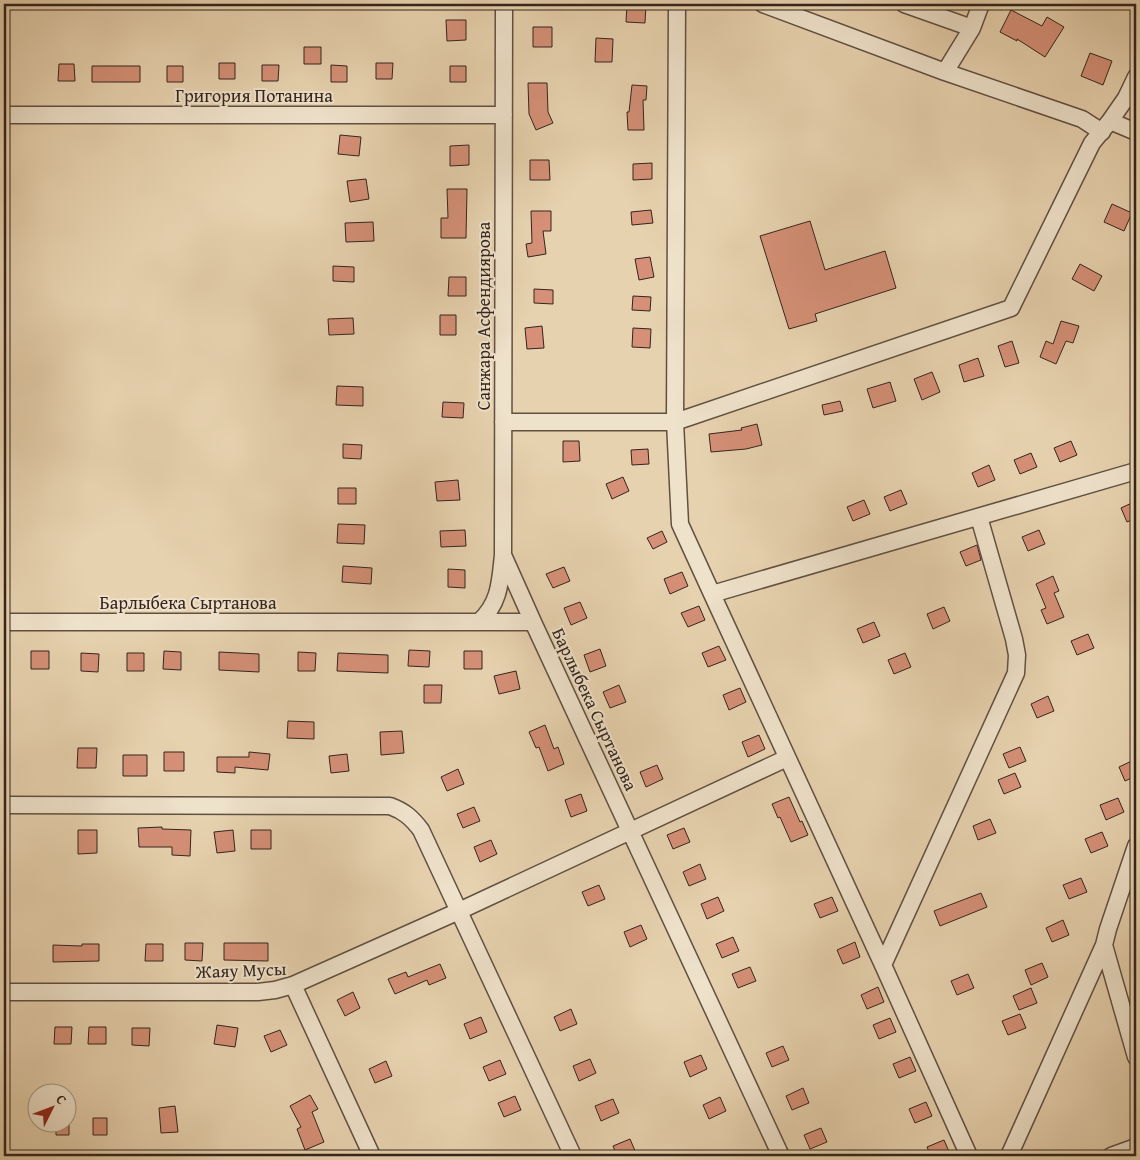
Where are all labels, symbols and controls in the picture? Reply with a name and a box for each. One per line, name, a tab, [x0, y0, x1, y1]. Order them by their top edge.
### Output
street label: Григория Потанина	[175, 82, 333, 109]
street label: Санжара Асфендиярова	[470, 221, 497, 410]
street label: Барлыбека Сыртанова	[100, 589, 277, 616]
street label: Барлыбека Сыртанова	[545, 623, 645, 795]
street label: Жаяу Мусы	[194, 955, 287, 985]
north arrow	[28, 1082, 78, 1132]
text: С	[52, 1090, 72, 1109]

